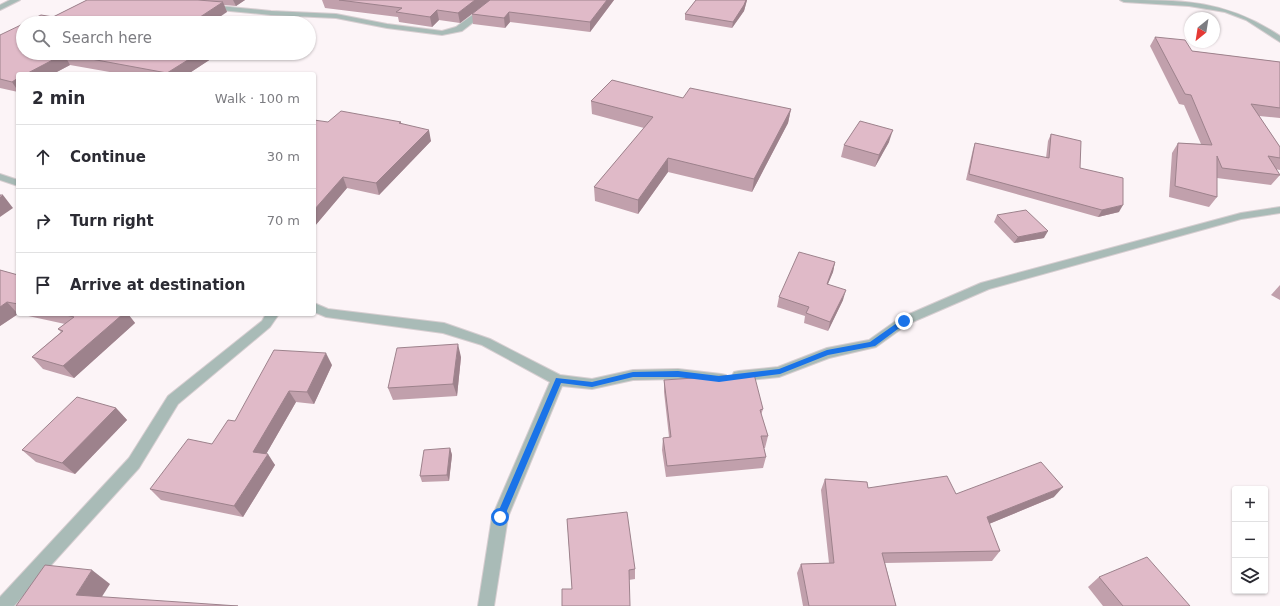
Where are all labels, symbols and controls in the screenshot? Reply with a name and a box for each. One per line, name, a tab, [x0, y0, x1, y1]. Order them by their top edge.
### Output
north arrow	[1184, 12, 1220, 48]
search box	[16, 16, 316, 60]
icon: search	[30, 27, 52, 49]
text: Search here	[62, 29, 152, 47]
text: 2 min	[32, 88, 85, 108]
text: Walk · 100 m	[215, 91, 300, 106]
icon: ahead	[32, 146, 54, 168]
text: Continue	[70, 148, 146, 166]
text: 30 m	[267, 149, 300, 164]
icon: right	[32, 210, 54, 232]
text: Turn right	[70, 212, 154, 230]
text: 70 m	[267, 213, 300, 228]
icon: arrive	[32, 274, 54, 296]
text: Arrive at destination	[70, 276, 245, 294]
route end	[895, 312, 913, 330]
map controls	[1232, 486, 1268, 594]
button: +	[1232, 486, 1268, 522]
route start	[491, 508, 509, 526]
button: −	[1232, 522, 1268, 558]
button: layers	[1232, 558, 1268, 594]

